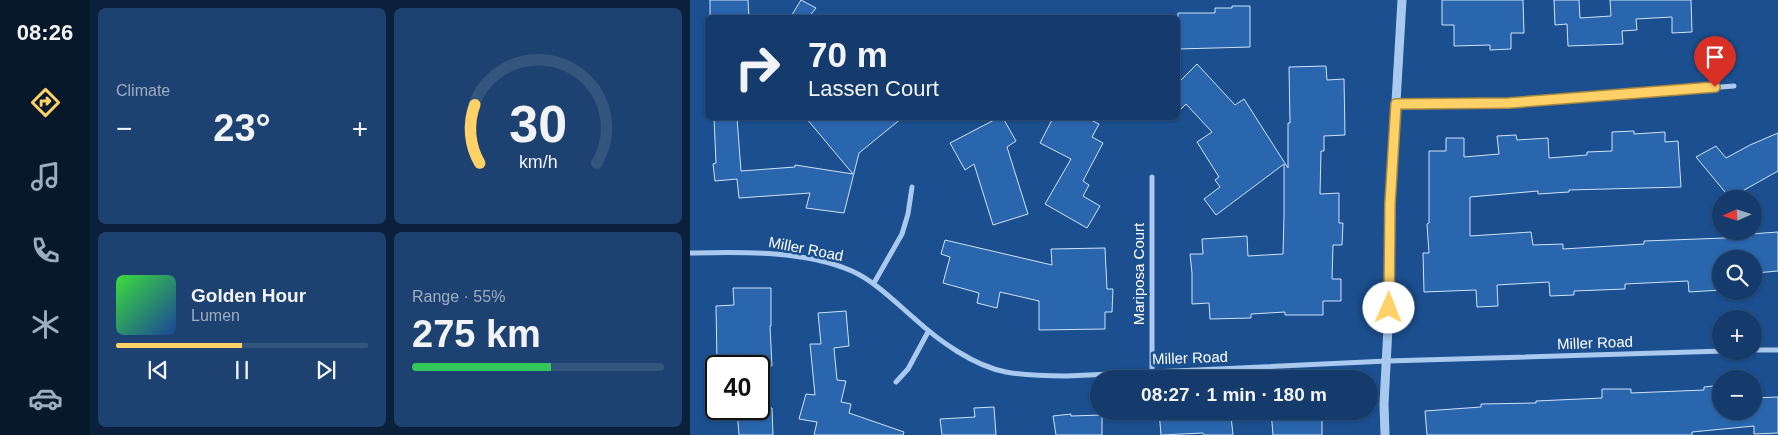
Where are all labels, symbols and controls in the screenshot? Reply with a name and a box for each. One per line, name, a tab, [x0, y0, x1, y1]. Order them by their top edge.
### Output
text: 08:26	[17, 20, 73, 45]
icon: right	[725, 35, 790, 100]
text: 70 m	[808, 35, 888, 74]
pin	[1694, 36, 1736, 87]
icon: arrive	[1701, 43, 1729, 71]
text: Lassen Court	[808, 76, 939, 101]
text: Climate	[116, 82, 170, 99]
icon: directions	[28, 85, 63, 120]
text: 30	[509, 95, 567, 153]
text: 23°	[213, 107, 271, 149]
text: −	[116, 113, 132, 144]
text: +	[352, 113, 368, 144]
text: km/h	[519, 152, 557, 172]
icon: music	[28, 159, 63, 194]
north arrow	[1712, 190, 1762, 240]
map controls	[1712, 190, 1762, 420]
street label: Mariposa Court	[1130, 222, 1147, 325]
icon: phone	[28, 233, 63, 268]
street label: Miller Road	[767, 233, 845, 264]
button: search	[1712, 250, 1762, 300]
position arrow	[1362, 281, 1414, 333]
text: Golden Hour	[191, 285, 306, 306]
text: Range · 55%	[412, 288, 505, 305]
icon: climate	[28, 307, 63, 342]
text: Lumen	[191, 307, 240, 324]
button: +	[1712, 310, 1762, 360]
text: 275 km	[412, 313, 541, 355]
street label: Miller Road	[1557, 333, 1633, 352]
street label: Miller Road	[1152, 348, 1228, 367]
speed limit sign: 40	[705, 355, 770, 420]
icon: previous	[144, 356, 172, 384]
icon: pause	[228, 356, 256, 384]
icon: next	[312, 356, 340, 384]
button: −	[1712, 370, 1762, 420]
icon: car	[28, 381, 63, 416]
text: 08:27 · 1 min · 180 m	[1141, 384, 1327, 405]

